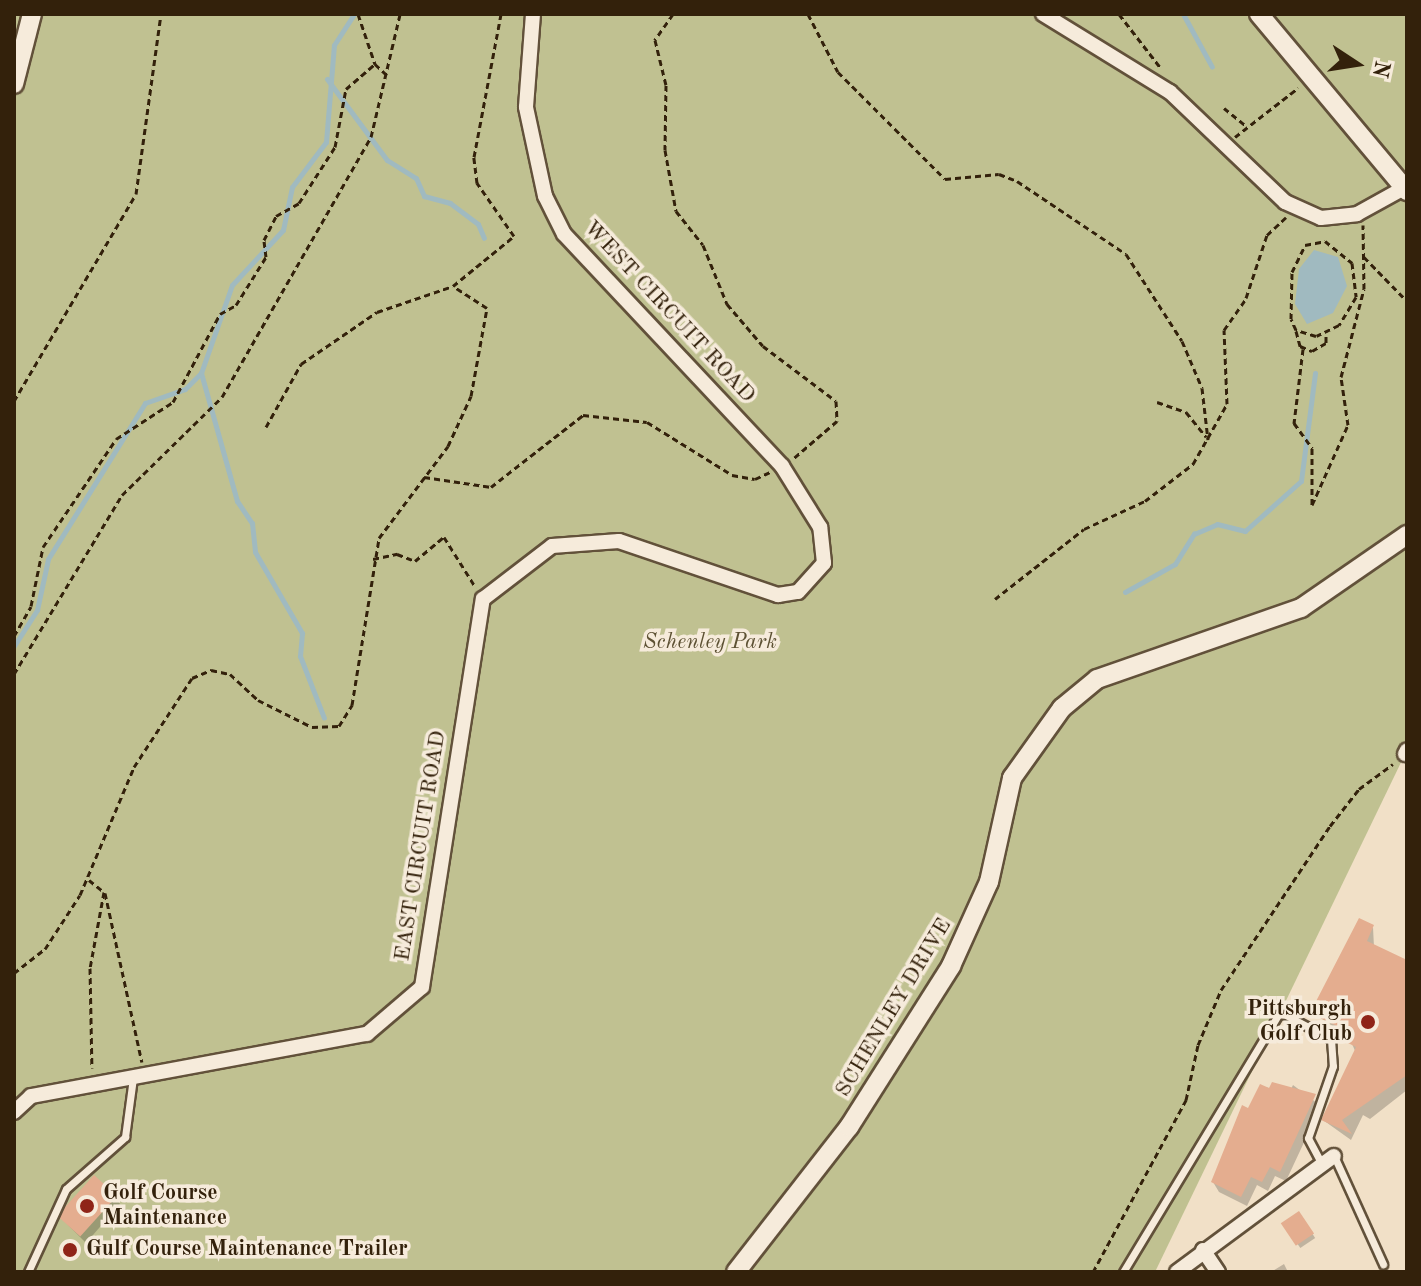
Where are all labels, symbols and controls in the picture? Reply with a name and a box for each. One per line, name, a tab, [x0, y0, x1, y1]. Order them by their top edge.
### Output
north arrow	[1317, 24, 1397, 104]
text: N	[1368, 58, 1393, 79]
street label: WEST CIRCUIT ROAD	[578, 215, 760, 409]
park label: Schenley Park	[643, 630, 777, 656]
street label: EAST CIRCUIT ROAD	[390, 729, 452, 963]
street label: SCHENLEY DRIVE	[830, 914, 958, 1102]
place label: Pittsburgh Golf Club	[1247, 996, 1352, 1048]
marker: Pittsburgh Golf Club	[1359, 1013, 1377, 1031]
place label: Golf Course Maintenance	[103, 1180, 227, 1232]
marker: Golf Course Maintenance	[78, 1197, 96, 1215]
place label: Gulf Course Maintenance Trailer	[86, 1237, 408, 1263]
marker: Gulf Course Maintenance Trailer	[61, 1241, 79, 1259]

